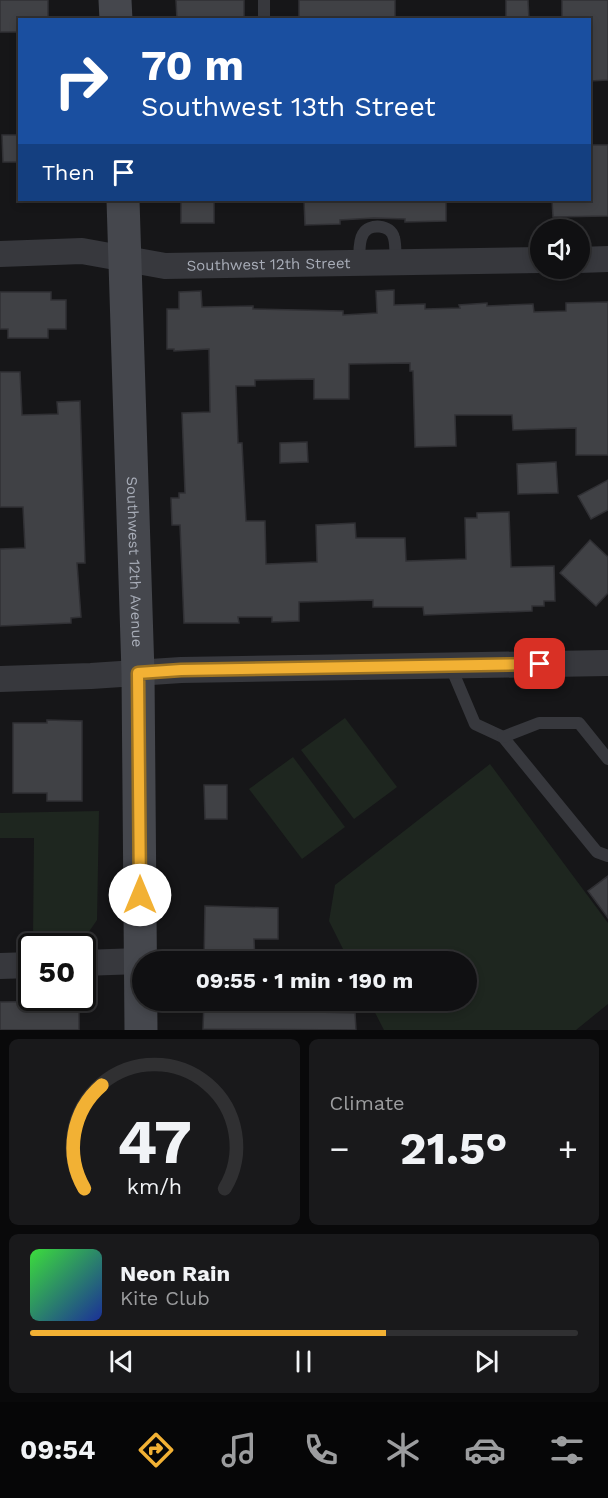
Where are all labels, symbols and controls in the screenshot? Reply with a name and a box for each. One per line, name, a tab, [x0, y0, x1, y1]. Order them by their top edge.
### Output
text: 70 m	[141, 41, 244, 90]
icon: right	[42, 42, 120, 120]
text: Southwest 13th Street	[141, 91, 436, 123]
icon: arrive	[107, 156, 140, 189]
text: Then	[42, 160, 95, 185]
map controls	[530, 219, 590, 279]
button: sound	[530, 219, 590, 279]
street label: Southwest 12th Street	[187, 254, 351, 275]
street label: Southwest 12th Avenue	[123, 476, 146, 648]
pin	[514, 638, 565, 689]
icon: arrive	[523, 647, 556, 680]
position arrow	[108, 863, 172, 927]
speed limit sign: 50	[18, 933, 96, 1011]
text: 09:55 · 1 min · 190 m	[196, 968, 413, 993]
text: Climate	[330, 1091, 405, 1115]
text: 47	[117, 1105, 192, 1178]
text: 21.5°	[400, 1122, 508, 1175]
text: −	[330, 1129, 349, 1168]
text: +	[558, 1129, 578, 1168]
text: km/h	[127, 1174, 182, 1199]
text: Neon Rain	[120, 1261, 230, 1286]
text: Kite Club	[120, 1286, 210, 1310]
icon: previous	[105, 1345, 138, 1378]
icon: pause	[287, 1345, 320, 1378]
icon: next	[470, 1345, 503, 1378]
icon: directions	[135, 1429, 177, 1471]
icon: music	[218, 1429, 260, 1471]
icon: phone	[300, 1429, 342, 1471]
icon: climate	[382, 1429, 424, 1471]
icon: car	[464, 1429, 506, 1471]
icon: filters	[546, 1429, 588, 1471]
text: 09:54	[20, 1434, 95, 1466]

